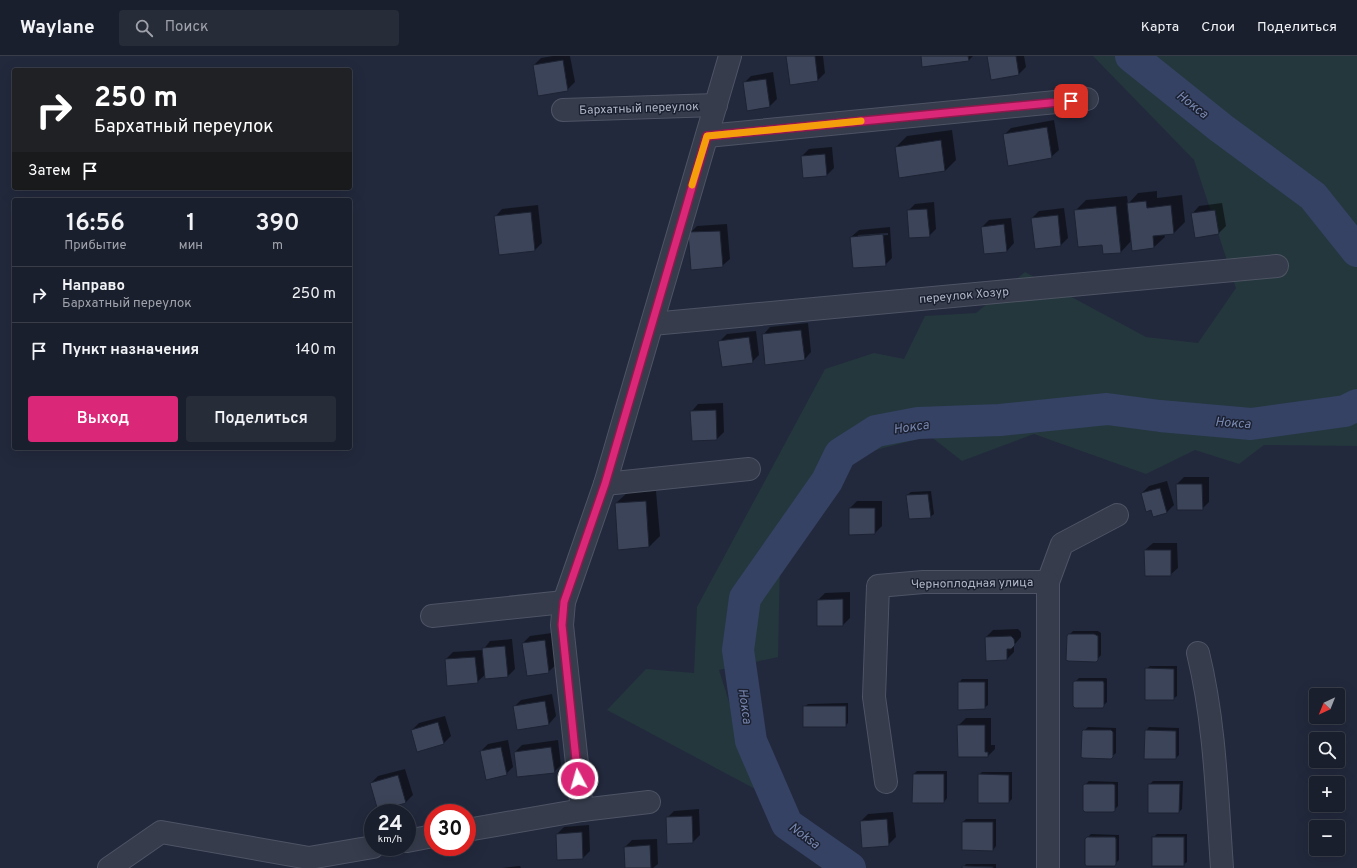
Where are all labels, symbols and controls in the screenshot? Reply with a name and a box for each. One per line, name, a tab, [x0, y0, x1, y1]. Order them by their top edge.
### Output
search box	[119, 10, 399, 46]
text: Waylane	[20, 16, 95, 40]
icon: search	[133, 17, 155, 39]
text: Поиск	[165, 18, 209, 37]
text: Карта	[1141, 19, 1179, 36]
text: Слои	[1201, 19, 1235, 36]
text: Поделиться	[1257, 19, 1337, 36]
text: 250 m	[94, 81, 178, 117]
icon: right	[28, 84, 80, 136]
pin	[1054, 84, 1088, 118]
water label: Нокса	[1173, 88, 1211, 123]
icon: arrive	[1060, 90, 1082, 112]
street label: Бархатный переулок	[579, 99, 699, 119]
text: Бархатный переулок	[94, 116, 274, 139]
icon: arrive	[79, 160, 101, 182]
text: Затем	[28, 162, 71, 181]
text: 16:56	[66, 209, 125, 239]
text: 1	[186, 209, 196, 239]
text: 390	[255, 209, 300, 239]
text: Прибытие	[64, 238, 127, 254]
text: мин	[179, 238, 203, 254]
text: m	[272, 238, 283, 254]
text: Направо	[62, 277, 125, 296]
icon: right	[28, 284, 50, 306]
street label: переулок Хозур	[918, 284, 1010, 308]
text: 250 m	[292, 285, 336, 304]
text: Бархатный переулок	[62, 296, 192, 312]
icon: arrive	[28, 340, 50, 362]
text: Пункт назначения	[62, 341, 199, 360]
text: 140 m	[296, 341, 336, 360]
button: Выход	[28, 396, 178, 442]
button: Поделиться	[186, 396, 336, 442]
water label: Нокса	[1214, 415, 1252, 433]
water label: Нокса	[892, 418, 930, 438]
street label: Черноплодная улица	[911, 575, 1033, 593]
water label: Нокса	[734, 687, 754, 725]
north arrow	[1309, 688, 1345, 724]
map controls	[1309, 688, 1345, 856]
button: search	[1309, 732, 1345, 768]
position arrow	[557, 758, 599, 800]
button: +	[1309, 776, 1345, 812]
speed limit sign: 30	[424, 804, 476, 856]
text: 24	[377, 812, 403, 838]
water label: Noksa	[785, 820, 823, 854]
button: −	[1309, 820, 1345, 856]
text: km/h	[378, 833, 402, 846]

